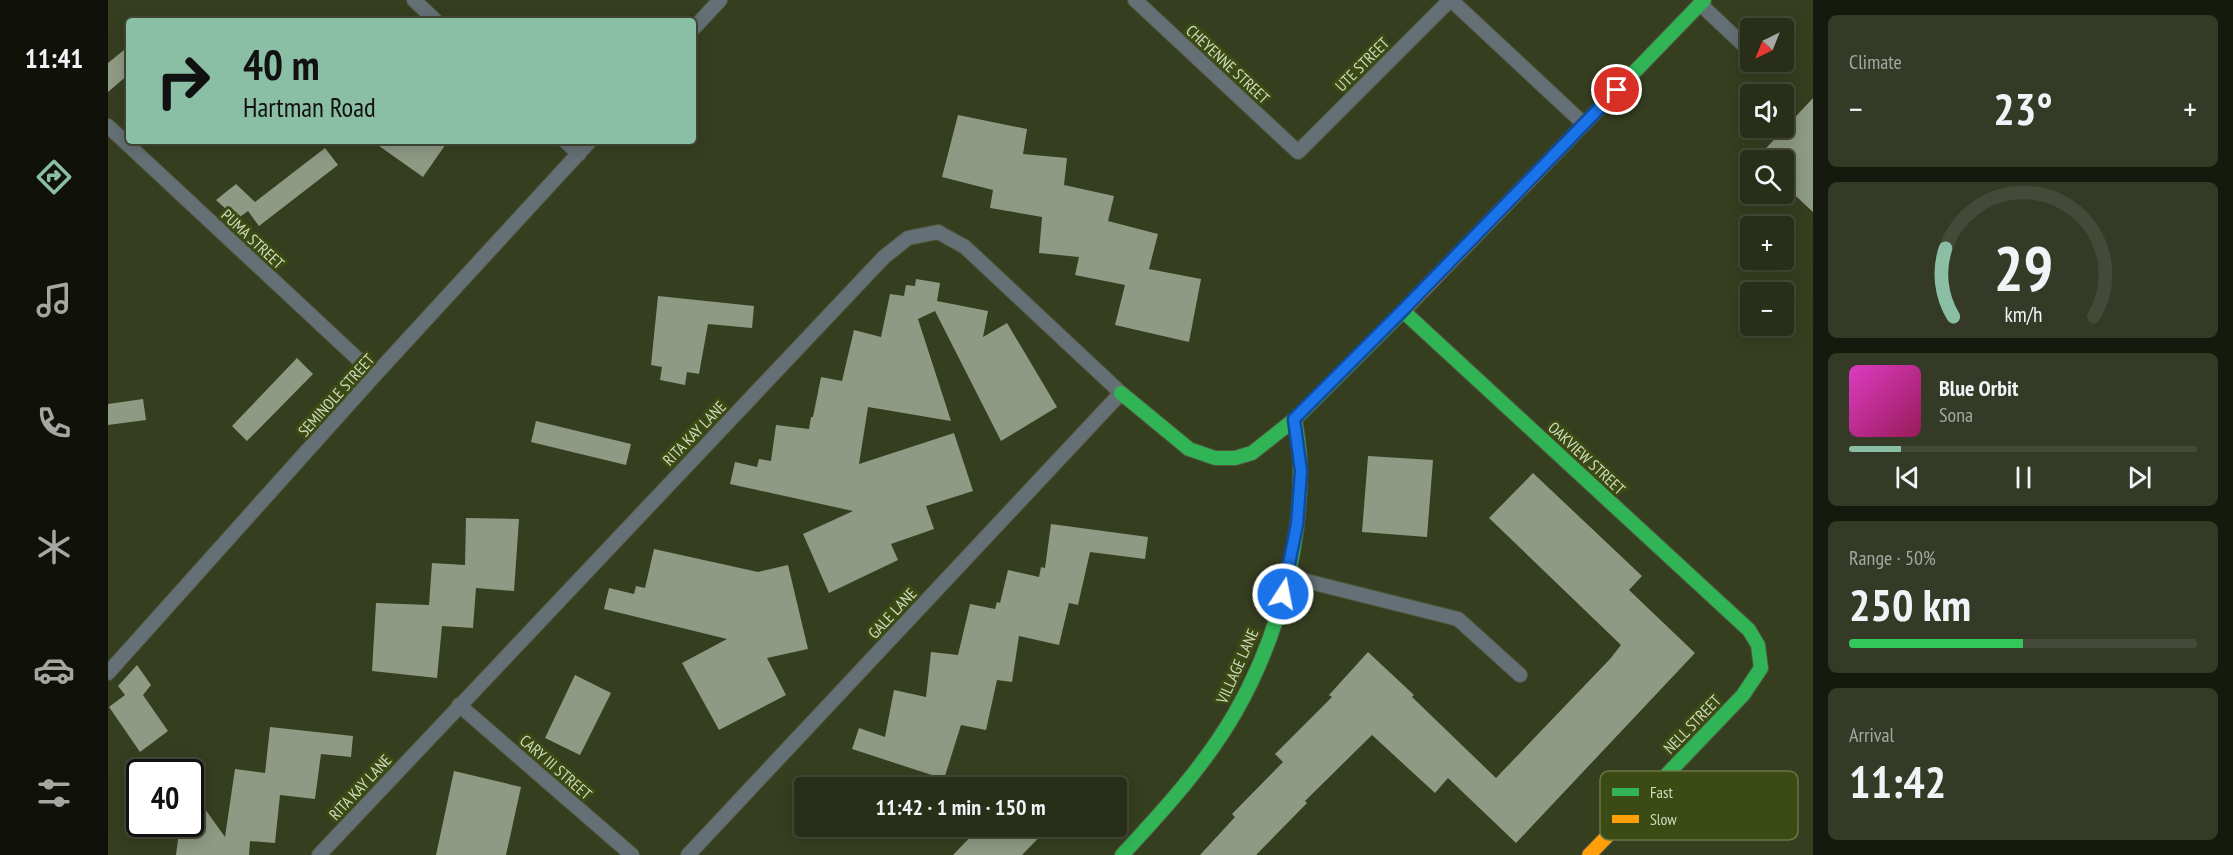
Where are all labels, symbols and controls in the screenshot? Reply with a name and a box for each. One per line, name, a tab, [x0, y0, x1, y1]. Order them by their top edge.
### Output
north arrow	[1740, 18, 1794, 72]
map controls	[1740, 18, 1794, 336]
street label: CHEYENNE STREET	[1182, 20, 1274, 108]
street label: UTE STREET	[1331, 33, 1393, 95]
text: 40 m	[243, 37, 320, 92]
text: 11:41	[25, 41, 83, 75]
icon: right	[144, 42, 222, 120]
text: Climate	[1849, 49, 1902, 75]
pin	[1591, 64, 1642, 115]
icon: arrive	[1600, 73, 1633, 106]
text: 23°	[1993, 79, 2053, 137]
button: sound	[1740, 84, 1794, 138]
text: −	[1849, 87, 1863, 130]
text: +	[2183, 87, 2197, 130]
text: Hartman Road	[243, 90, 376, 124]
button: search	[1740, 150, 1794, 204]
icon: directions	[33, 156, 75, 198]
street label: PUMA STREET	[217, 205, 289, 273]
button: +	[1740, 216, 1794, 270]
text: 29	[1993, 227, 2053, 308]
icon: music	[33, 279, 75, 321]
button: −	[1740, 282, 1794, 336]
text: km/h	[2004, 301, 2042, 329]
street label: SEMINOLE STREET	[294, 349, 378, 441]
text: Blue Orbit	[1939, 374, 2018, 402]
street label: RITA KAY LANE	[658, 396, 730, 470]
icon: phone	[33, 402, 75, 444]
text: Sona	[1939, 402, 1973, 428]
street label: OAKVIEW STREET	[1544, 417, 1630, 499]
icon: previous	[1891, 461, 1924, 494]
icon: pause	[2007, 461, 2040, 494]
icon: next	[2123, 461, 2156, 494]
icon: climate	[33, 526, 75, 568]
text: Range · 50%	[1849, 545, 1936, 571]
position arrow	[1251, 562, 1315, 626]
text: 250 km	[1849, 575, 1971, 633]
street label: GALE LANE	[864, 583, 921, 643]
street label: VILLAGE LANE	[1211, 625, 1262, 707]
icon: car	[33, 649, 75, 691]
street label: NELL STREET	[1659, 690, 1725, 758]
text: Arrival	[1849, 722, 1894, 748]
street label: CARY III STREET	[516, 730, 596, 804]
street label: RITA KAY LANE	[325, 750, 395, 824]
text: 11:42	[1849, 752, 1946, 810]
speed limit sign: 40	[126, 759, 204, 837]
legend	[1600, 771, 1798, 840]
icon: filters	[33, 772, 75, 814]
text: Fast	[1650, 782, 1673, 802]
text: 11:42 · 1 min · 150 m	[875, 793, 1046, 821]
text: Slow	[1650, 809, 1677, 829]

